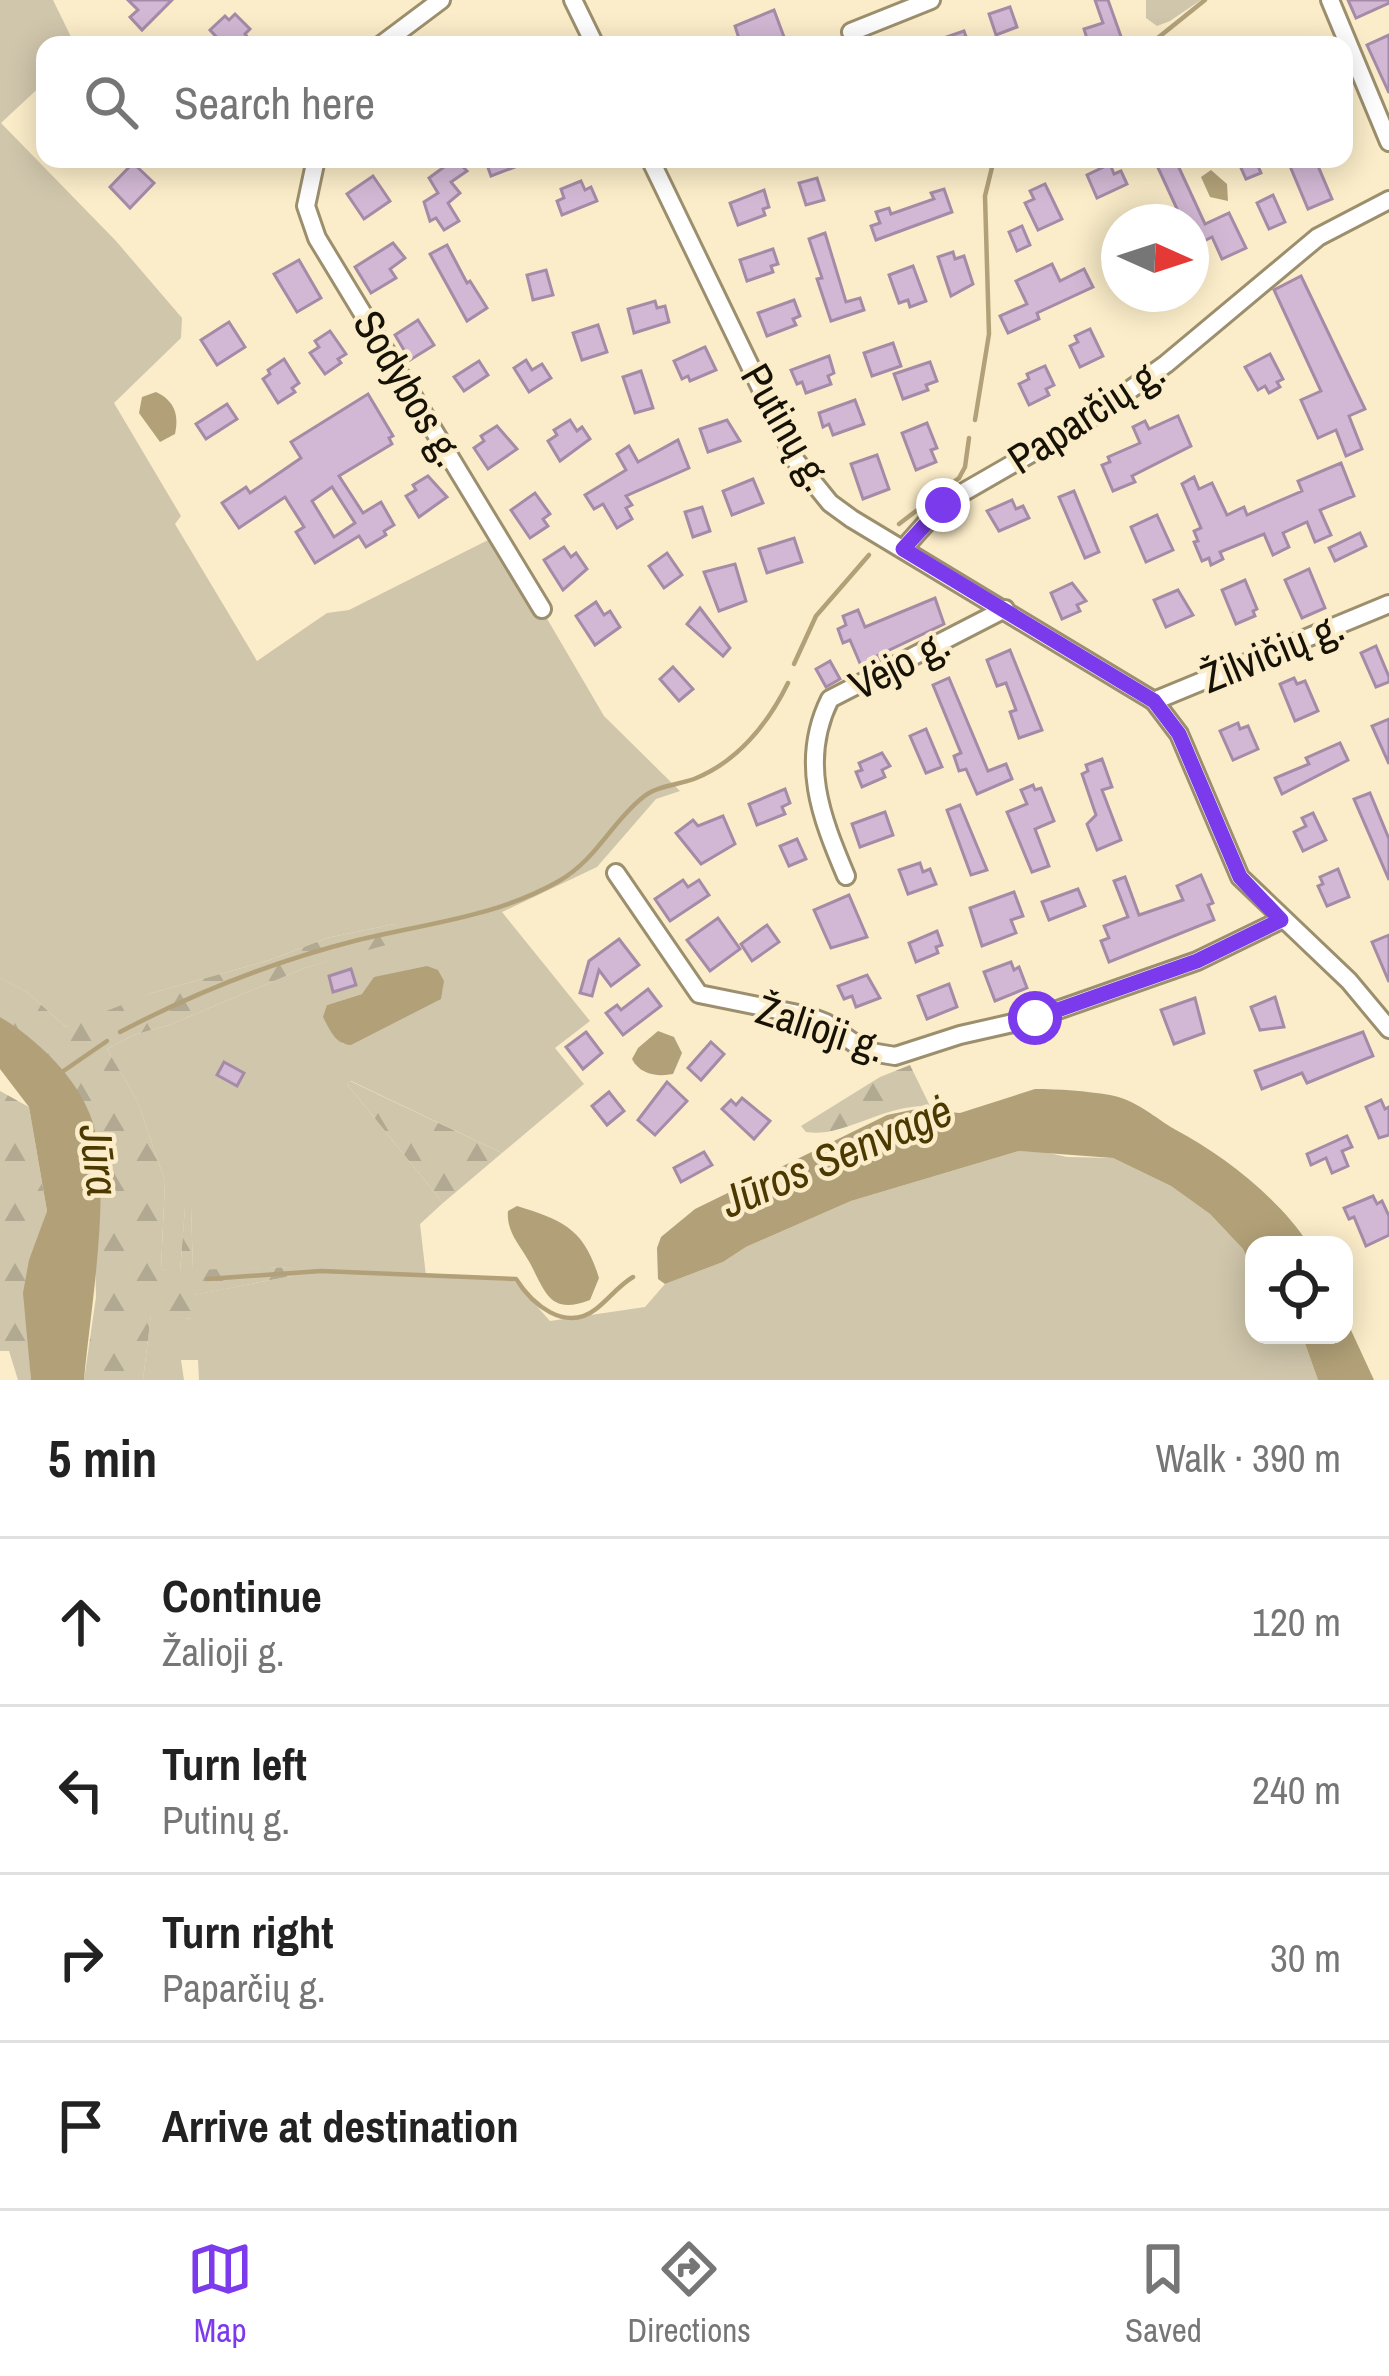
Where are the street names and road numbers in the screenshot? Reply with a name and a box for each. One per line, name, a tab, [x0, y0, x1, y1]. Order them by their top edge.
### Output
street label: Sodybos g.	[341, 300, 477, 476]
street label: Paparčių g.	[997, 344, 1175, 486]
street label: Putinų g.	[728, 353, 846, 501]
street label: Žilvičių g.	[1192, 598, 1352, 706]
street label: Vėjo g.	[839, 615, 959, 713]
street label: Žalioji g.	[750, 981, 892, 1075]

